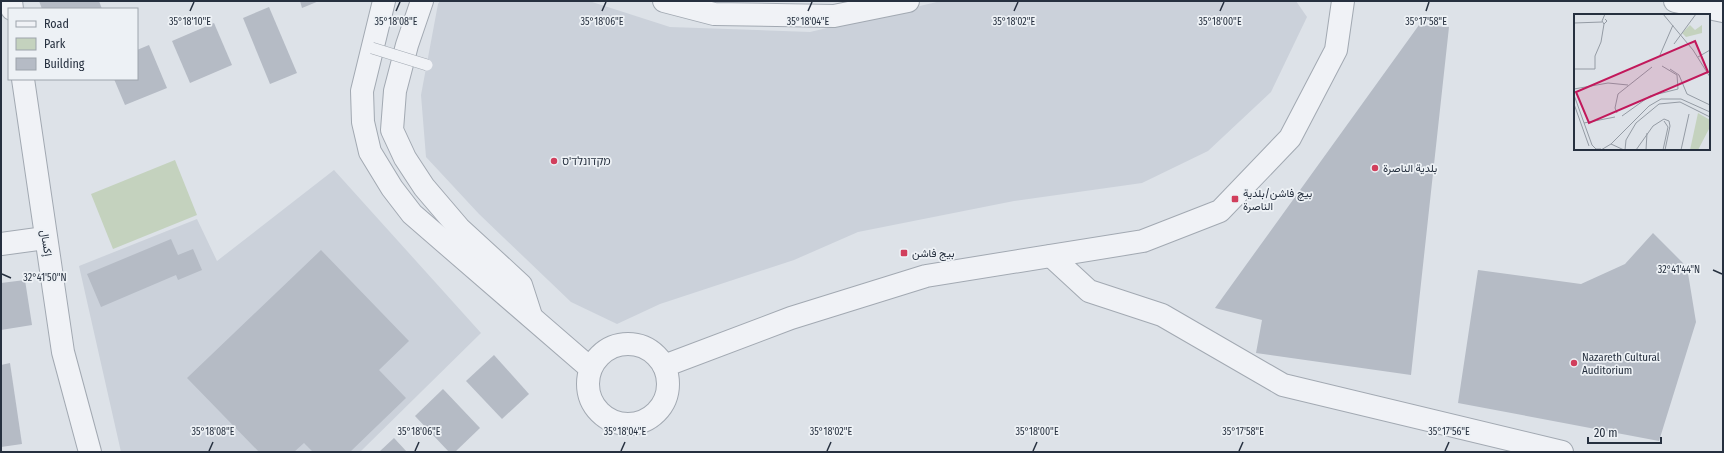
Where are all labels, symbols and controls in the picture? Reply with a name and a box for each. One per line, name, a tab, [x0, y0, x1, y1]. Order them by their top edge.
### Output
legend	[8, 8, 138, 80]
inset map	[1574, 14, 1710, 150]
text: 35°18'10"E	[169, 16, 211, 28]
text: 35°18'08"E	[375, 16, 418, 28]
text: 35°18'06"E	[581, 16, 624, 28]
text: 35°18'04"E	[787, 16, 829, 28]
text: 35°18'02"E	[993, 16, 1035, 28]
text: 35°18'00"E	[1198, 16, 1242, 28]
text: 35°17'58"E	[1405, 16, 1447, 28]
text: Road	[44, 17, 69, 31]
text: Park	[44, 37, 66, 51]
text: Building	[44, 57, 85, 71]
place label: מקדונלד'ס	[562, 155, 611, 168]
marker: מקדונלד'ס	[549, 156, 559, 166]
place label: بلدية الناصرة	[1383, 162, 1437, 175]
marker: بلدية الناصرة	[1370, 163, 1380, 173]
place label: بيچ فاشن/بلدية الناصرة	[1243, 187, 1312, 213]
marker: بيچ فاشن/بلدية الناصرة	[1230, 194, 1240, 204]
street label: إكسال	[37, 229, 55, 258]
place label: بيج فاشن	[912, 247, 955, 261]
marker: بيج فاشن	[899, 248, 909, 258]
text: 32°41'44"N	[1658, 264, 1700, 276]
text: 32°41'50"N	[23, 272, 67, 284]
place label: Nazareth Cultural Auditorium	[1582, 351, 1660, 377]
marker: Nazareth Cultural Auditorium	[1569, 358, 1579, 368]
scale bar	[1588, 419, 1661, 445]
text: 35°18'08"E	[192, 426, 235, 438]
text: 35°18'06"E	[398, 426, 441, 438]
text: 35°18'04"E	[604, 426, 646, 438]
text: 35°18'02"E	[810, 426, 852, 438]
text: 35°18'00"E	[1015, 426, 1059, 438]
text: 35°17'58"E	[1222, 426, 1264, 438]
text: 35°17'56"E	[1428, 426, 1470, 438]
text: 20 m	[1594, 426, 1618, 440]

